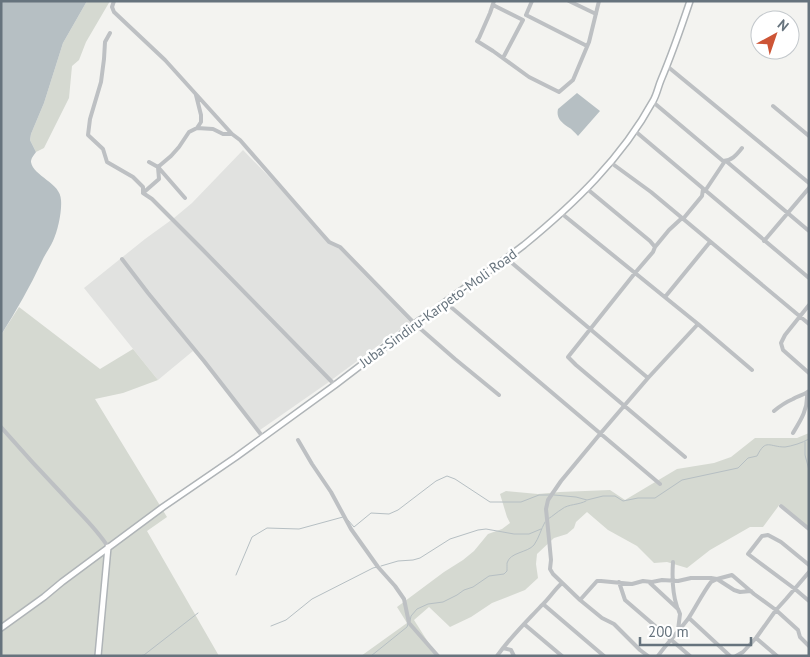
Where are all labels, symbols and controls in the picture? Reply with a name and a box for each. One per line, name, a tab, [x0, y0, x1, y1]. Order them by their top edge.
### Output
north arrow	[750, 10, 800, 60]
text: N	[774, 15, 793, 35]
street label: Juba-Sindiru-Karpeto-Moli Road	[355, 245, 520, 372]
scale bar	[640, 614, 751, 646]
text: 200 m	[648, 622, 689, 641]

